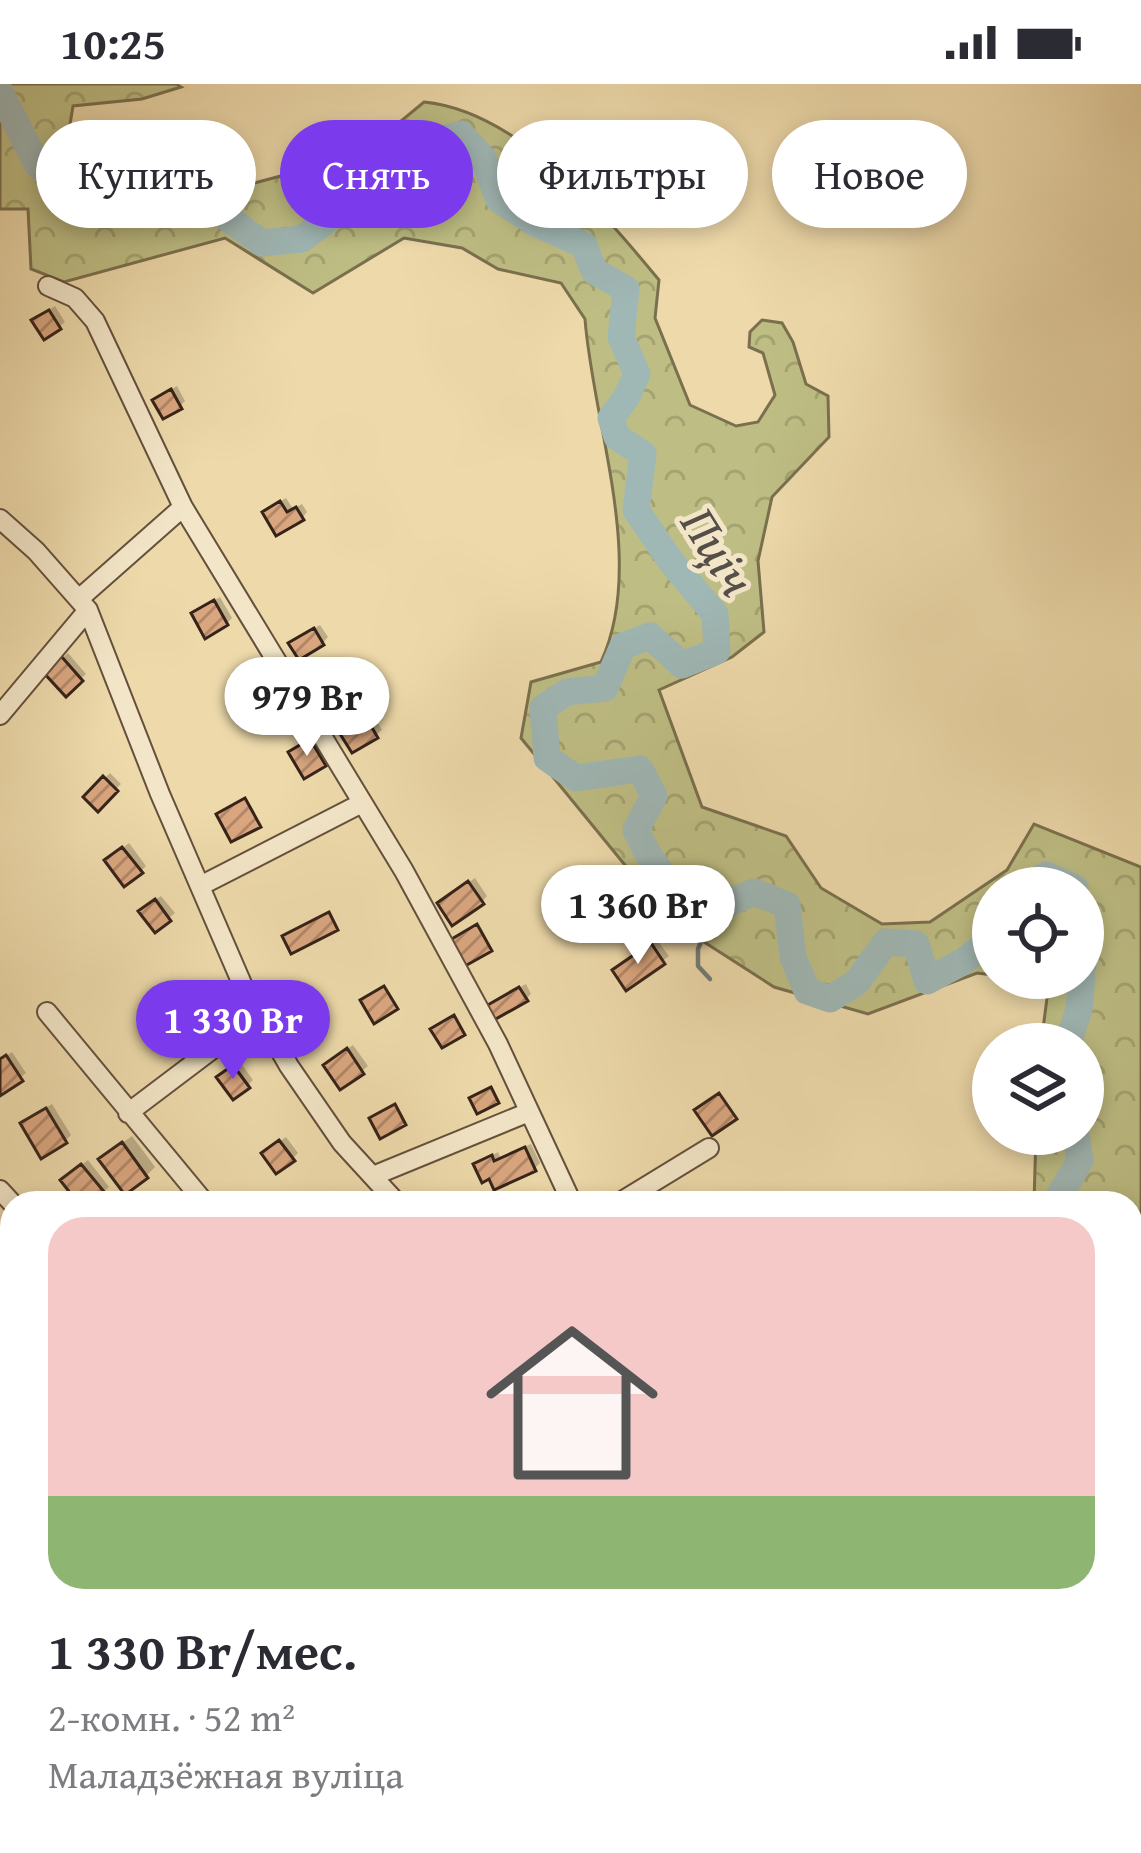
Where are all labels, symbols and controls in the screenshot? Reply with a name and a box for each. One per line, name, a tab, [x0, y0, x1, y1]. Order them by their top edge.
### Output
text: 10:25	[60, 10, 166, 75]
chip: Купить	[36, 120, 256, 228]
chip: Снять	[280, 120, 473, 228]
chip: Фильтры	[497, 120, 748, 228]
chip: Новое	[772, 120, 967, 228]
water label: Пціч	[663, 492, 776, 610]
pin: 979 Br	[209, 657, 405, 759]
text: 979 Br	[251, 667, 363, 724]
pin: 1 360 Br	[514, 865, 762, 967]
map controls	[972, 867, 1104, 1155]
button: locate	[972, 867, 1104, 999]
text: 1 360 Br	[568, 875, 708, 932]
pin: 1 330 Br	[109, 980, 357, 1082]
text: 1 330 Br	[163, 990, 303, 1047]
button: layers	[972, 1023, 1104, 1155]
icon: home	[464, 1295, 680, 1511]
text: 1 330 Br/мес.	[48, 1613, 357, 1688]
text: 2-комн. · 52 m²	[48, 1688, 295, 1745]
text: Маладзёжная вуліца	[48, 1745, 404, 1802]

